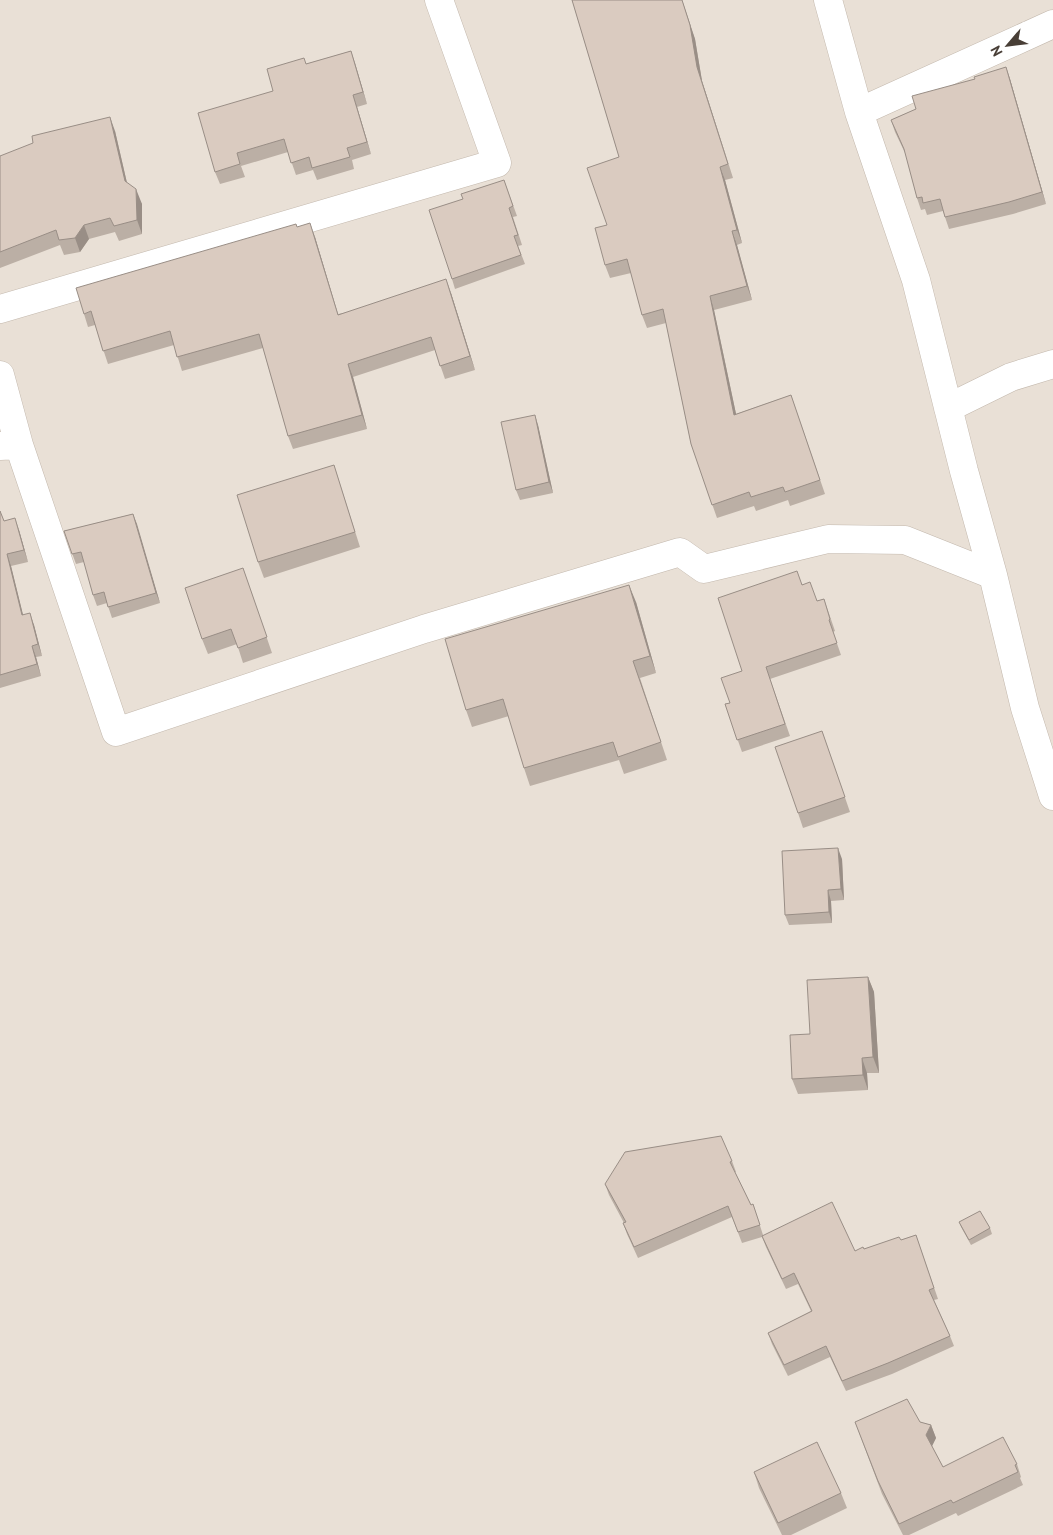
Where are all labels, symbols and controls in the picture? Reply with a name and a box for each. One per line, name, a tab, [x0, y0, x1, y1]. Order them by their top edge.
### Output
north arrow	[983, 20, 1033, 70]
text: N	[986, 43, 1007, 59]

